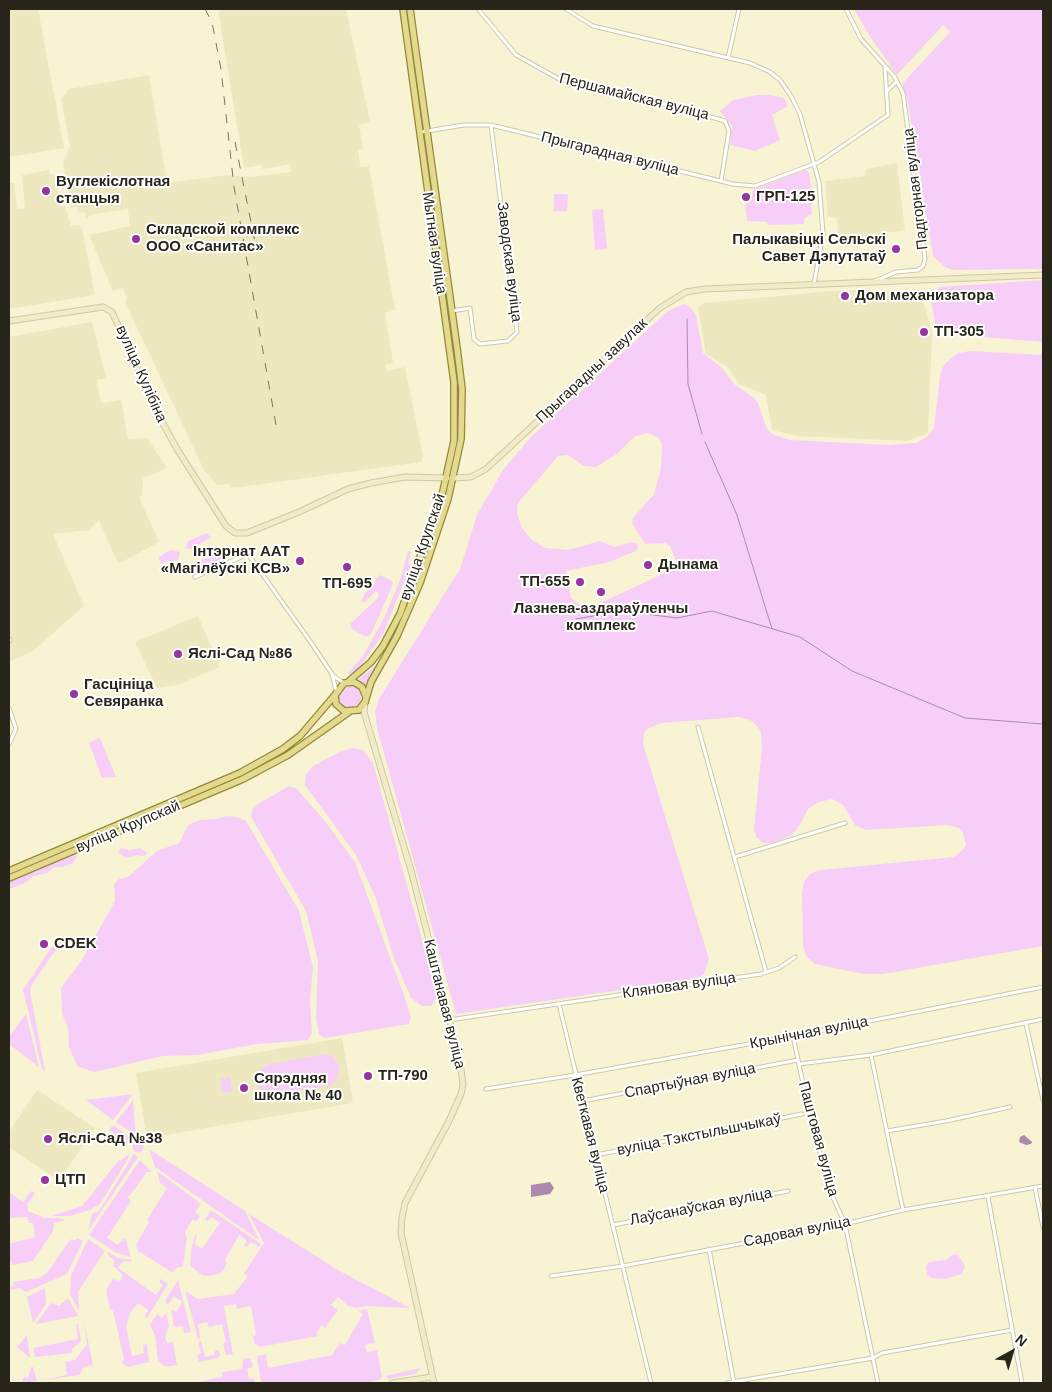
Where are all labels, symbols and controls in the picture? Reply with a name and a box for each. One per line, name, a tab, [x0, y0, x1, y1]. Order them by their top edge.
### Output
street label: Першамайская вуліца	[557, 70, 711, 124]
street label: Падгорная вуліца	[900, 127, 932, 251]
street label: Прыгарадная вуліца	[539, 128, 681, 180]
place label: Вуглекіслотная станцыя	[56, 173, 170, 208]
marker: Вуглекіслотная станцыя	[40, 185, 52, 197]
place label: ГРП-125	[756, 188, 815, 206]
street label: Мытная вуліца	[418, 191, 450, 295]
marker: ГРП-125	[740, 191, 752, 203]
street label: Заводская вуліца	[493, 201, 525, 323]
place label: Складской комплекс ООО «Санитас»	[146, 221, 300, 256]
place label: Палыкавіцкі Сельскі Савет Дэпутатаў	[732, 231, 886, 266]
marker: Складской комплекс ООО «Санитас»	[130, 233, 142, 245]
marker: Палыкавіцкі Сельскі Савет Дэпутатаў	[890, 243, 902, 255]
place label: Дом механизатора	[855, 287, 994, 305]
marker: Дом механизатора	[839, 290, 851, 302]
street label: Прыгарадны завулак	[533, 315, 651, 427]
street label: вуліца Кулібіна	[112, 323, 170, 425]
place label: ТП-305	[934, 323, 984, 341]
marker: ТП-305	[918, 326, 930, 338]
street label: вуліца Крупскай	[396, 491, 450, 603]
place label: Інтэрнат ААТ «Магілёўскі КСВ»	[161, 543, 290, 578]
marker: Інтэрнат ААТ «Магілёўскі КСВ»	[294, 555, 306, 567]
place label: Дынама	[658, 556, 718, 574]
marker: Дынама	[642, 559, 654, 571]
marker: ТП-695	[341, 561, 353, 573]
place label: ТП-655	[520, 573, 570, 591]
place label: ТП-695	[322, 575, 372, 593]
marker: ТП-655	[574, 576, 586, 588]
marker: Лазнева-аздараўленчы комплекс	[595, 586, 607, 598]
place label: Лазнева-аздараўленчы комплекс	[514, 600, 688, 635]
place label: Яслі-Сад №86	[188, 645, 292, 663]
marker: Яслі-Сад №86	[172, 648, 184, 660]
place label: Гасцініца Севяранка	[84, 676, 163, 711]
marker: Гасцініца Севяранка	[68, 688, 80, 700]
street label: вуліца Крупскай	[73, 797, 183, 857]
place label: CDEK	[54, 935, 97, 953]
street label: Каштанавая вуліца	[419, 937, 469, 1071]
marker: CDEK	[38, 938, 50, 950]
street label: Кляновая вуліца	[621, 969, 737, 1003]
street label: Крынічная вуліца	[748, 1013, 870, 1053]
street label: Спартыўная вуліца	[623, 1059, 757, 1103]
place label: ТП-790	[378, 1067, 428, 1085]
place label: Сярэдняя школа № 40	[254, 1070, 342, 1105]
marker: ТП-790	[362, 1070, 374, 1082]
street label: Кветкавая вуліца	[567, 1075, 613, 1195]
street label: Паштовая вуліца	[794, 1079, 842, 1199]
marker: Сярэдняя школа № 40	[238, 1082, 250, 1094]
street label: вуліца Тэкстыльшчыкаў	[616, 1110, 782, 1160]
place label: Яслі-Сад №38	[58, 1130, 162, 1148]
marker: Яслі-Сад №38	[42, 1133, 54, 1145]
place label: ЦТП	[55, 1171, 86, 1189]
marker: ЦТП	[39, 1174, 51, 1186]
street label: Лаўсанаўская вуліца	[628, 1184, 774, 1230]
street label: Садовая вуліца	[742, 1213, 852, 1251]
north arrow	[987, 1327, 1037, 1377]
text: N	[1012, 1331, 1030, 1350]

